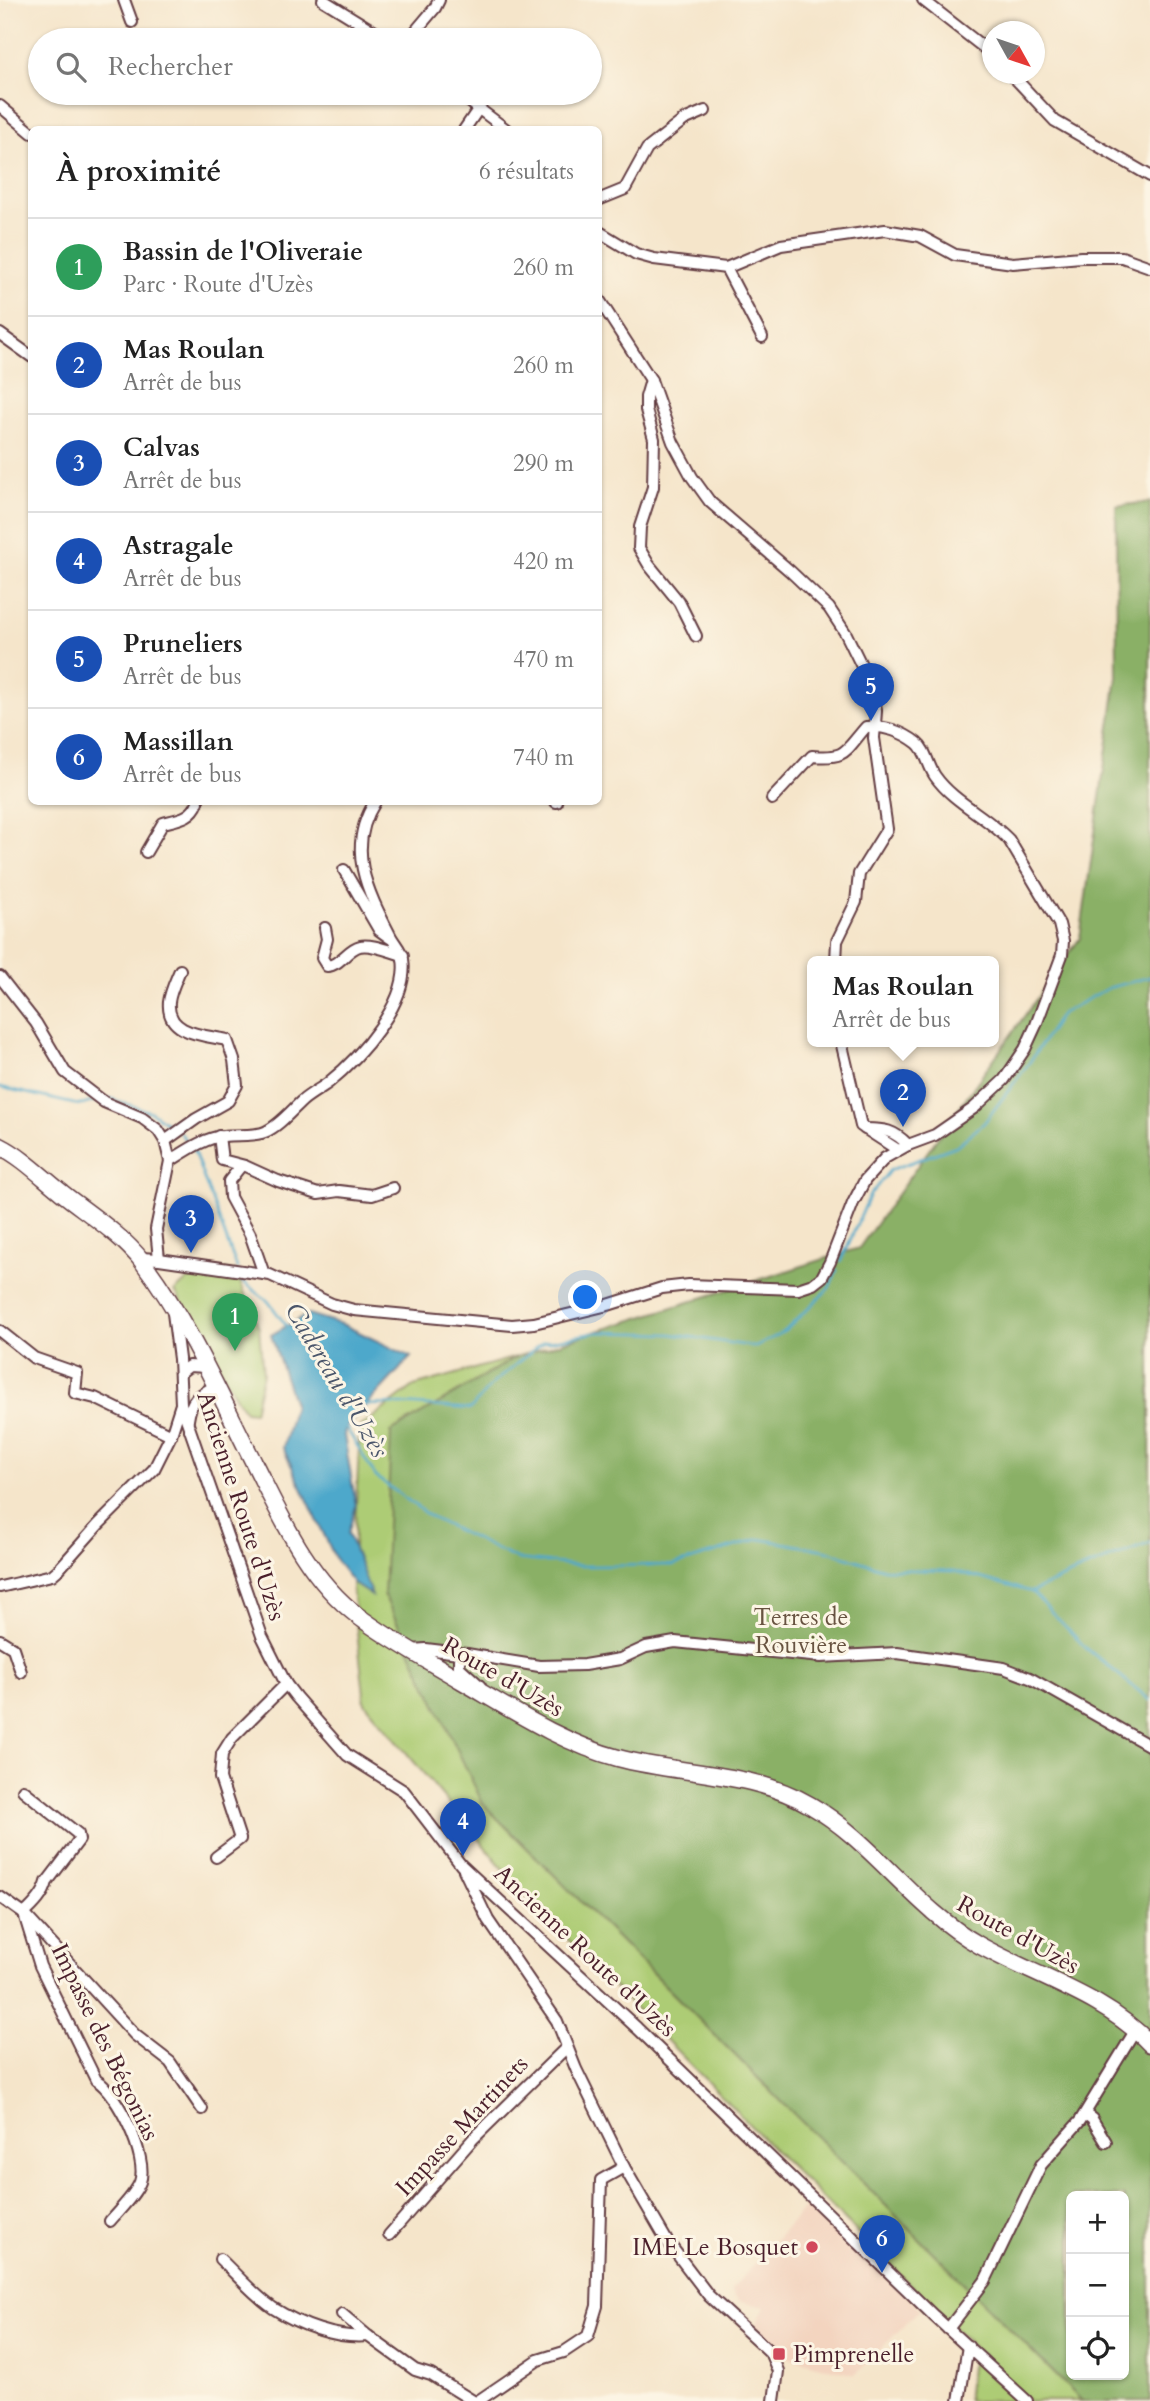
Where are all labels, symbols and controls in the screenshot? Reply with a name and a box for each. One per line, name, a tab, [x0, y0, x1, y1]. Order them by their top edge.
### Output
north arrow	[982, 21, 1045, 84]
search box	[28, 28, 602, 105]
icon: search	[52, 48, 90, 86]
text: Rechercher	[108, 49, 233, 84]
text: À proximité	[56, 151, 221, 192]
text: 6 résultats	[479, 156, 574, 187]
text: Bassin de l'Oliveraie	[123, 234, 363, 269]
text: 1	[73, 252, 85, 283]
text: 260 m	[513, 252, 574, 283]
text: Parc · Route d'Uzès	[123, 269, 313, 300]
text: Mas Roulan	[123, 332, 265, 367]
text: 2	[73, 350, 85, 381]
text: 260 m	[513, 350, 574, 381]
text: Arrêt de bus	[123, 367, 242, 398]
text: Calvas	[123, 430, 200, 465]
text: 3	[73, 448, 85, 479]
text: 290 m	[513, 448, 574, 479]
text: Arrêt de bus	[123, 465, 242, 496]
text: Astragale	[123, 528, 234, 563]
text: 4	[73, 546, 85, 577]
text: 420 m	[513, 546, 574, 577]
text: Arrêt de bus	[123, 563, 242, 594]
text: Pruneliers	[123, 626, 243, 661]
text: 5	[73, 644, 85, 675]
text: 470 m	[513, 644, 574, 675]
text: Arrêt de bus	[123, 661, 242, 692]
pin: 5	[848, 663, 894, 721]
text: Massillan	[123, 724, 233, 759]
text: 6	[73, 742, 85, 773]
text: 740 m	[513, 742, 574, 773]
text: Arrêt de bus	[123, 759, 242, 790]
popup	[807, 956, 999, 1047]
text: Mas Roulan	[832, 969, 974, 1004]
text: Arrêt de bus	[832, 1004, 951, 1035]
pin: 2	[880, 1069, 926, 1127]
pin: 3	[168, 1195, 214, 1253]
your location	[568, 1280, 602, 1314]
pin: 1	[212, 1293, 258, 1351]
water label: Cadereau d'Uzès	[277, 1296, 397, 1464]
street label: Ancienne Route d'Uzès	[188, 1387, 294, 1625]
park label: Terres de Rouvière	[753, 1601, 849, 1662]
street label: Route d'Uzès	[436, 1629, 570, 1725]
pin: 4	[440, 1798, 486, 1856]
street label: Ancienne Route d'Uzès	[486, 1857, 684, 2045]
street label: Route d'Uzès	[951, 1888, 1085, 1982]
street label: Impasse des Bégonias	[43, 1938, 167, 2146]
street label: Impasse Martinets	[388, 2048, 536, 2204]
map controls	[1066, 2191, 1129, 2380]
button: +	[1066, 2191, 1129, 2254]
pin: 6	[859, 2215, 905, 2273]
place label: IME Le Bosquet	[632, 2231, 798, 2264]
marker: IME Le Bosquet	[804, 2239, 820, 2255]
button: −	[1066, 2254, 1129, 2317]
button: locate	[1066, 2317, 1129, 2380]
place label: Pimprenelle	[793, 2338, 914, 2371]
marker: Pimprenelle	[771, 2346, 787, 2362]

